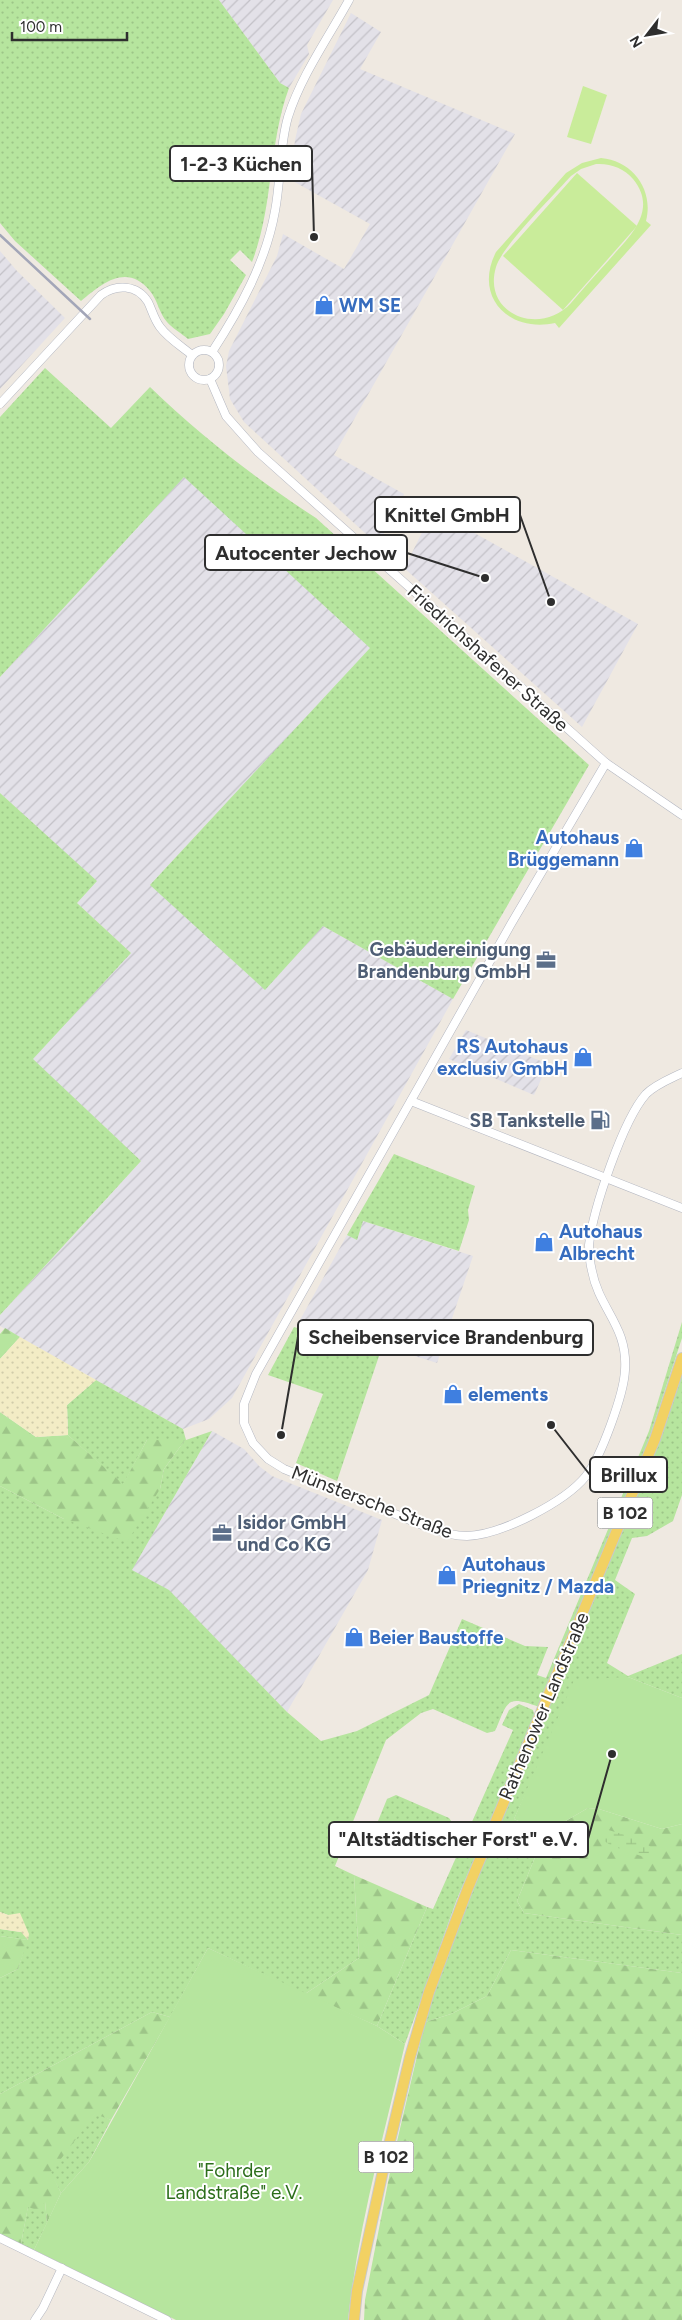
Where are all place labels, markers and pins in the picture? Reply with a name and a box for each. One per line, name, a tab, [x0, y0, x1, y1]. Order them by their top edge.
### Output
callout: 1-2-3 Küchen	[170, 146, 312, 181]
shop icon: WM SE	[313, 294, 335, 316]
place label: WM SE	[339, 294, 401, 317]
callout: Knittel GmbH	[375, 497, 520, 532]
callout: Autocenter Jechow	[205, 535, 407, 570]
place label: Autohaus Brüggemann	[508, 826, 619, 871]
shop icon: Autohaus Brüggemann	[623, 837, 645, 859]
place label: Gebäudereinigung Brandenburg GmbH	[357, 938, 531, 983]
office icon: Gebäudereinigung Brandenburg GmbH	[535, 949, 557, 971]
place label: RS Autohaus exclusiv GmbH	[437, 1035, 568, 1080]
shop icon: RS Autohaus exclusiv GmbH	[572, 1046, 594, 1068]
place label: SB Tankstelle	[470, 1109, 585, 1132]
fuel station icon: SB Tankstelle	[589, 1109, 611, 1131]
place label: Autohaus Albrecht	[559, 1220, 643, 1265]
shop icon: Autohaus Albrecht	[533, 1231, 555, 1253]
callout: Scheibenservice Brandenburg	[298, 1320, 593, 1355]
shop icon: elements	[442, 1383, 464, 1405]
place label: elements	[468, 1383, 548, 1406]
callout: Brillux	[590, 1457, 667, 1492]
place label: Isidor GmbH und Co KG	[237, 1511, 347, 1556]
office icon: Isidor GmbH und Co KG	[211, 1522, 233, 1544]
place label: Autohaus Priegnitz / Mazda	[462, 1553, 614, 1598]
shop icon: Autohaus Priegnitz / Mazda	[436, 1564, 458, 1586]
shop icon: Beier Baustoffe	[343, 1626, 365, 1648]
place label: Beier Baustoffe	[369, 1626, 504, 1649]
callout: "Altstädtischer Forst" e.V.	[329, 1822, 588, 1857]

